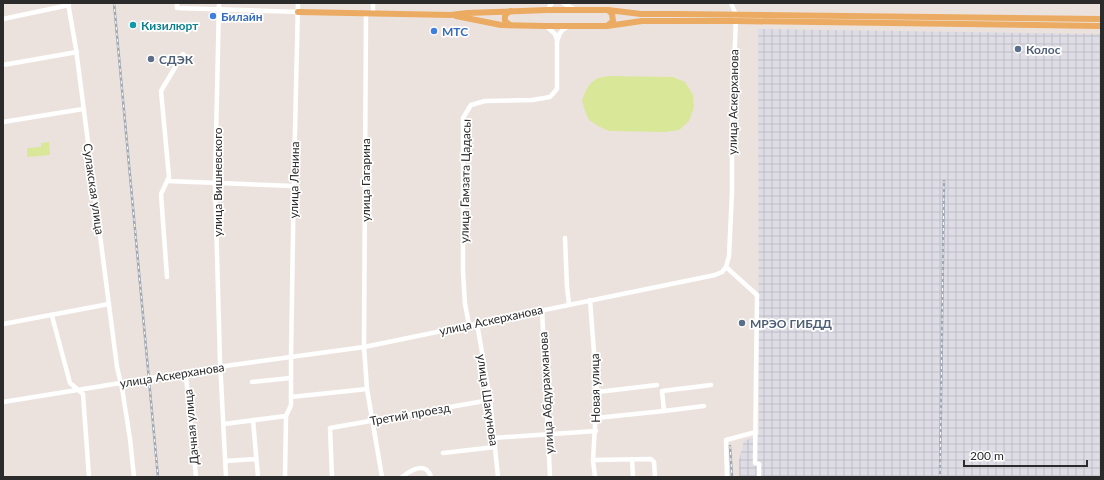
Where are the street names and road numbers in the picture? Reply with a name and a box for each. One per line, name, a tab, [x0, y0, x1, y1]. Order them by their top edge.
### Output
street label: улица Аскерханова	[725, 49, 741, 155]
street label: улица Гамзата Цадасы	[456, 119, 474, 243]
street label: улица Вишневского	[210, 127, 225, 237]
street label: улица Гагарина	[358, 138, 373, 222]
street label: улица Ленина	[286, 141, 302, 219]
street label: Сулакская улица	[80, 142, 108, 236]
street label: улица Аскерханова	[438, 302, 544, 338]
street label: улица Абдурахманова	[535, 331, 557, 455]
street label: улица Шакунова	[474, 353, 502, 447]
street label: Новая улица	[587, 353, 603, 423]
street label: улица Аскерханова	[119, 359, 225, 391]
street label: Дачная улица	[180, 388, 202, 466]
street label: Третий проезд	[369, 399, 452, 428]

